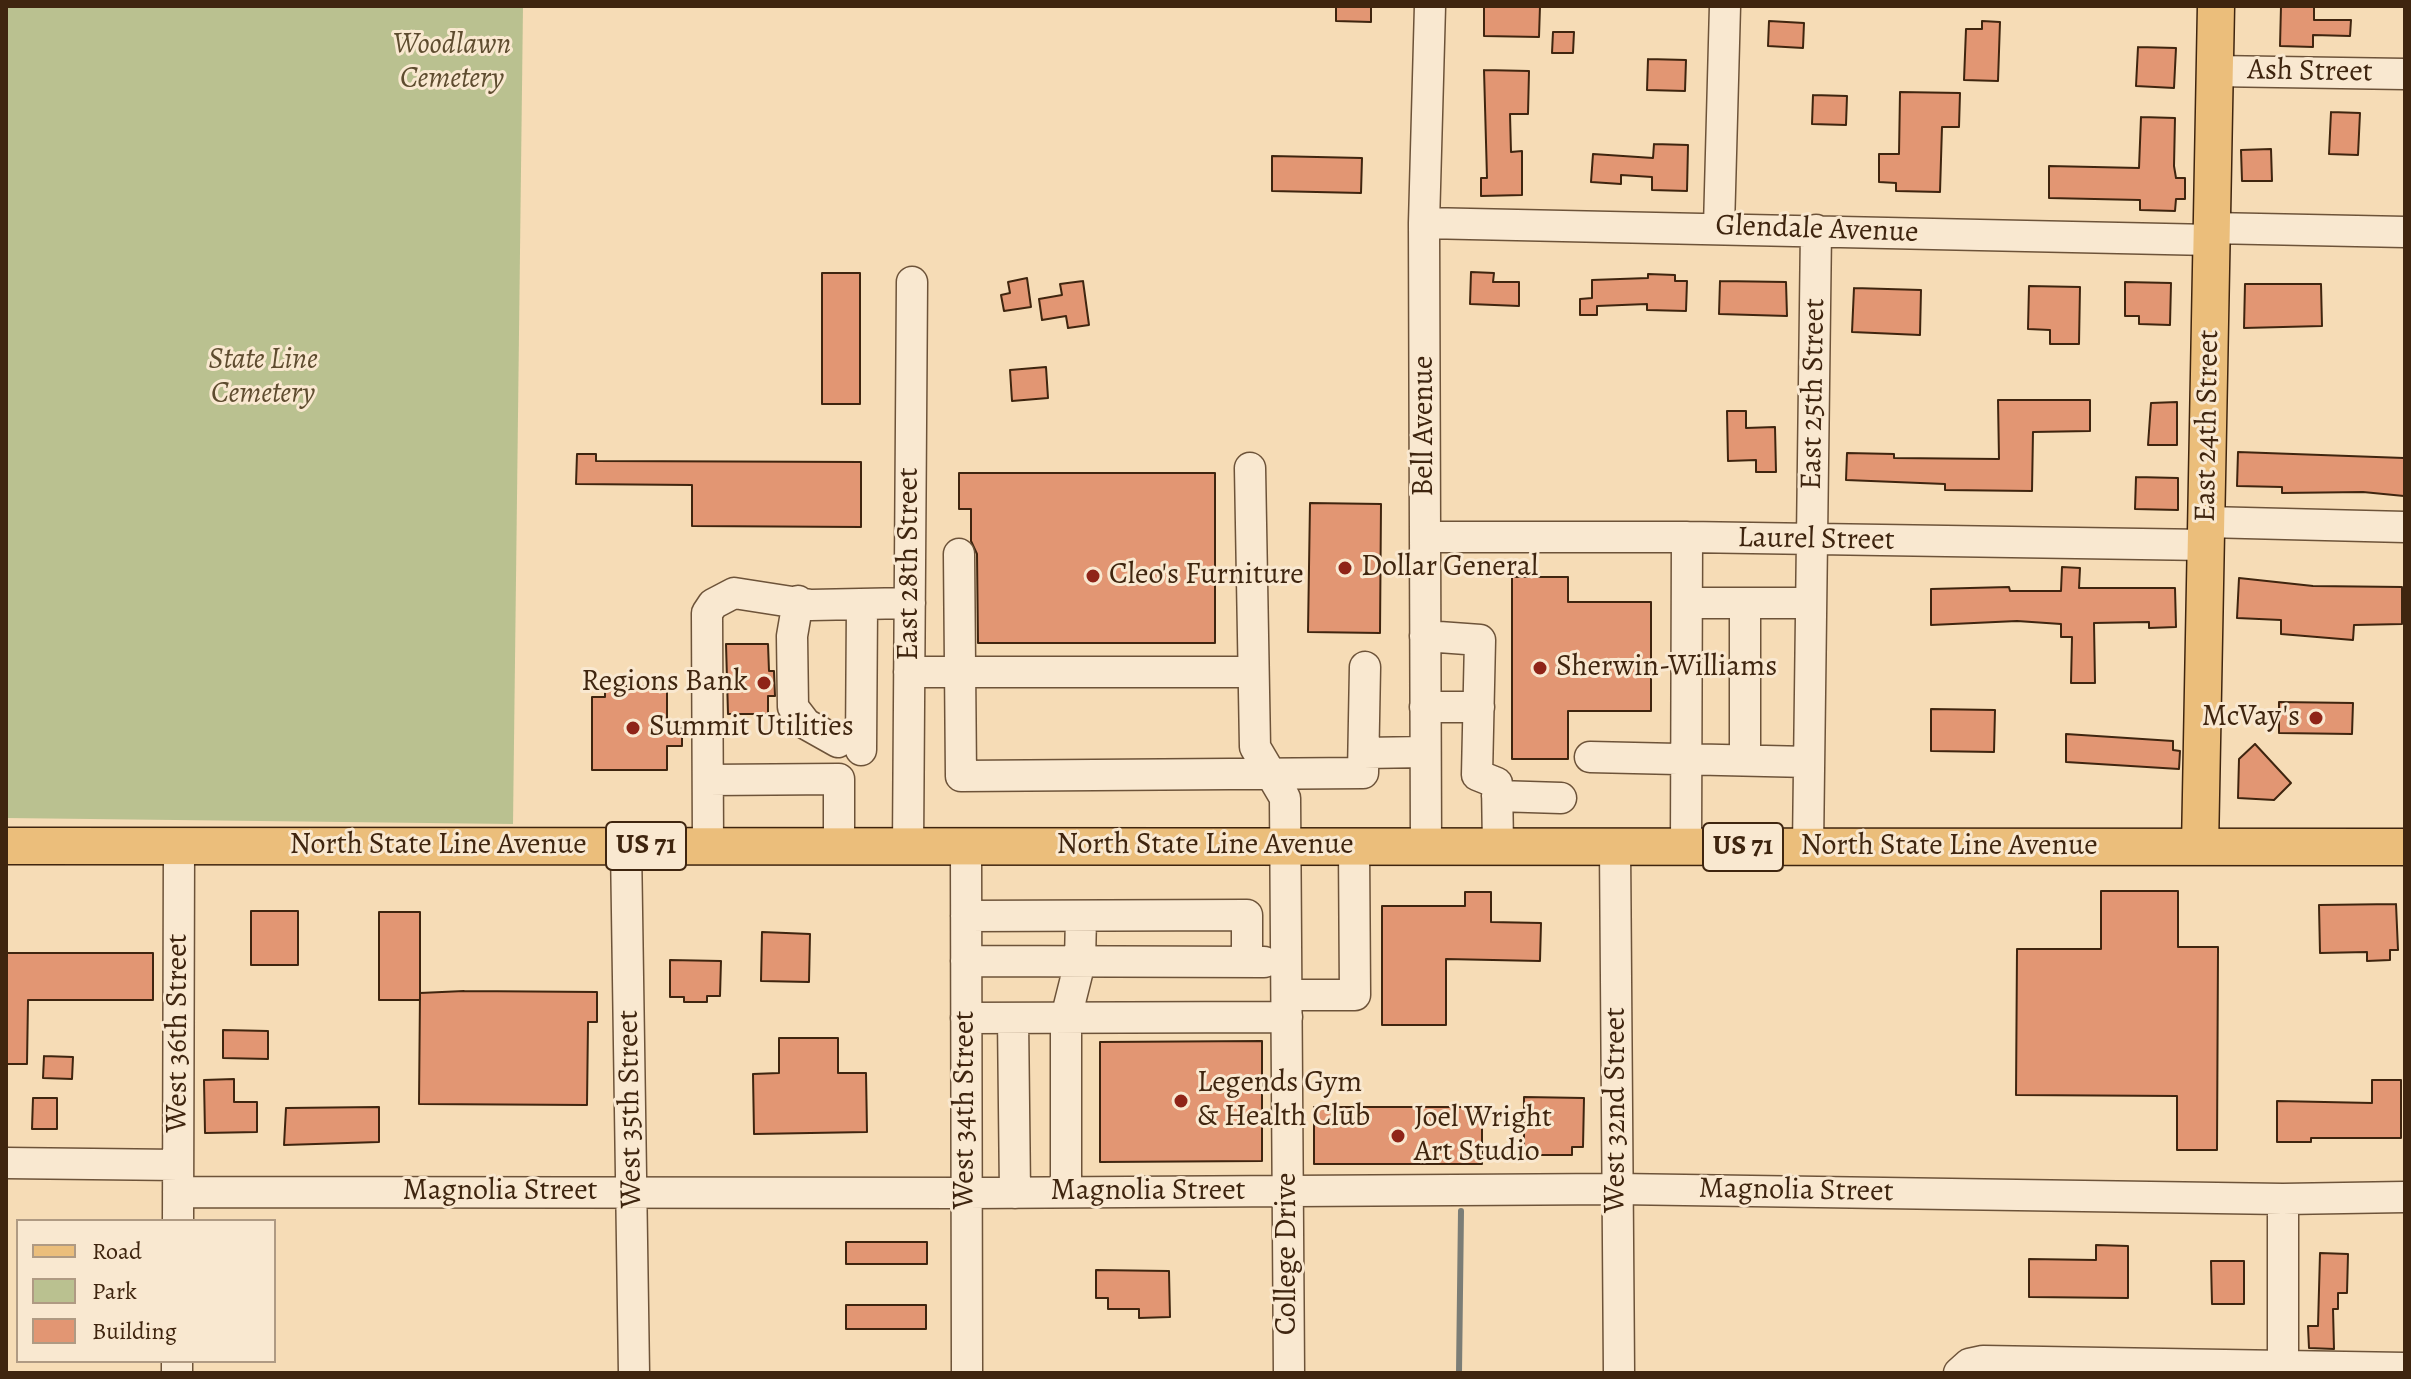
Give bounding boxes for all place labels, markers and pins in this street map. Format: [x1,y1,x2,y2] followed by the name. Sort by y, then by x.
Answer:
[1361,550,1538,586] place label: Dollar General
[1109,558,1304,594] place label: Cleo's Furniture
[1336,559,1354,577] marker: Dollar General
[1084,567,1102,585] marker: Cleo's Furniture
[1556,650,1777,686] place label: Sherwin-Williams
[1531,659,1549,677] marker: Sherwin-Williams
[581,665,748,701] place label: Regions Bank
[755,674,773,692] marker: Regions Bank
[2202,700,2300,736] place label: McVay's
[2307,709,2325,727] marker: McVay's
[649,710,854,746] place label: Summit Utilities
[624,719,642,737] marker: Summit Utilities
[1197,1066,1370,1136] place label: Legends Gym & Health Club
[1172,1092,1190,1110] marker: Legends Gym & Health Club
[1414,1101,1552,1172] place label: Joel Wright Art Studio
[1389,1127,1407,1145] marker: Joel Wright Art Studio

